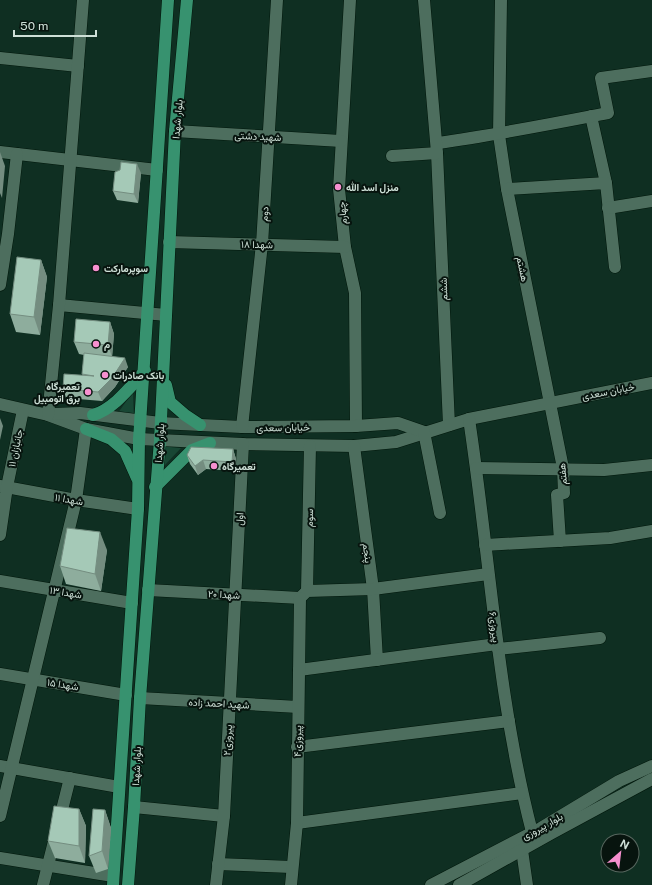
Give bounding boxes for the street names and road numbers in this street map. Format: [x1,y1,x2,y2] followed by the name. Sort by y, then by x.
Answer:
[169,99,186,139] street label: بلوار شهدا
[234,129,282,144] street label: شهید دشتی
[335,201,351,225] street label: چهارم
[258,206,271,222] street label: دوم
[241,238,273,251] street label: شهدا ۱۸
[514,255,532,283] street label: هشتم
[437,277,450,301] street label: ششم
[580,380,636,403] street label: خیابان سعدی
[256,421,310,434] street label: خیابان سعدی
[152,423,167,463] street label: بلوار شهدا
[5,428,26,468] street label: جانبازان ۱۱
[555,462,570,485] street label: هفتم
[54,491,84,508] street label: شهدا ۱۱
[303,509,316,527] street label: سوم
[233,512,246,526] street label: اول
[359,543,375,564] street label: پنجم
[49,584,83,601] street label: شهدا ۱۳
[207,587,241,602] street label: شهدا ۲۰
[485,611,503,643] street label: پیروزی۶
[46,676,80,693] street label: شهدا ۱۵
[188,695,250,712] street label: شهید احمد زاده
[220,724,236,756] street label: پیروزی۲
[291,725,305,757] street label: پیروزی۴
[129,746,144,786] street label: بلوار شهدا
[519,810,566,844] street label: بلوار پیروزی

